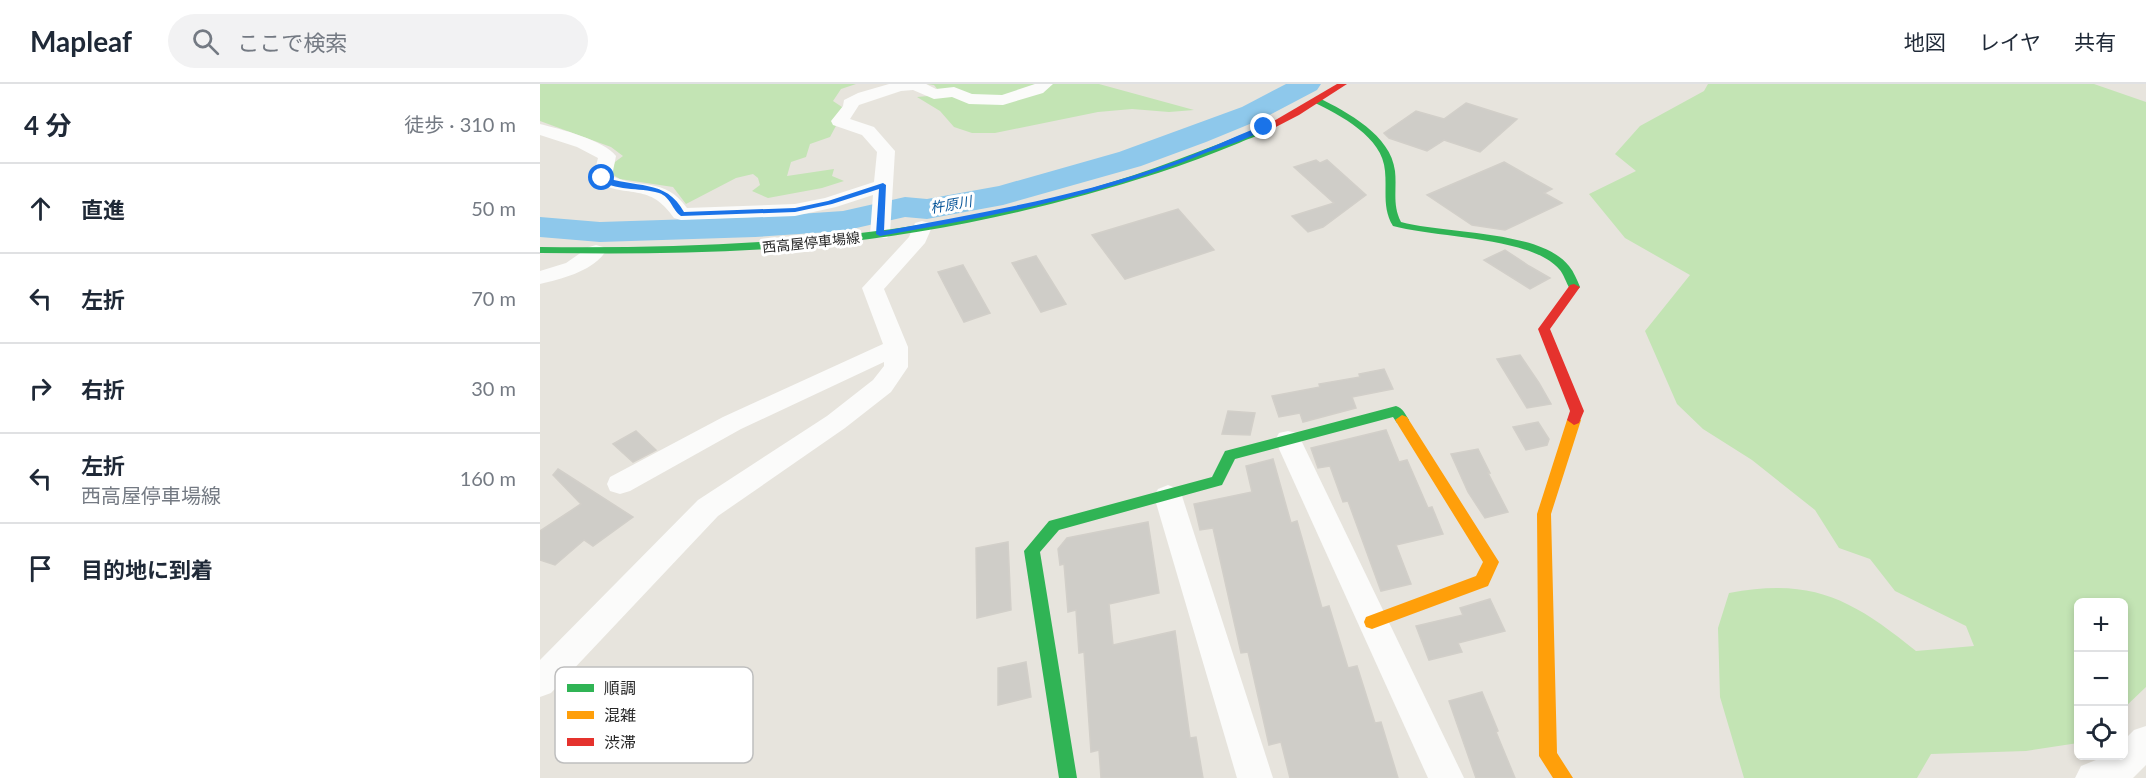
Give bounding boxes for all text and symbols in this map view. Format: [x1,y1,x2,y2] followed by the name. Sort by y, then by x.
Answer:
[168,14,588,68] search box
[30,24,132,58] text: Mapleaf
[189,25,222,58] icon: search
[237,29,347,56] text: ここで検索
[1904,29,1946,54] text: 地図
[1979,29,2041,54] text: レイヤ
[2074,29,2116,54] text: 共有
[24,109,71,141] text: 4 分
[404,112,516,136] text: 徒歩 · 310 m
[1250,113,1276,139] route end
[588,164,614,190] route start
[24,192,57,225] icon: ahead
[929,192,975,216] water label: 杵原川
[81,196,125,223] text: 直進
[471,196,516,220] text: 50 m
[761,228,861,256] street label: 西高屋停車場線
[24,282,57,315] icon: left
[81,286,125,313] text: 左折
[471,286,516,310] text: 70 m
[24,372,57,405] icon: right
[81,376,125,403] text: 右折
[471,376,516,400] text: 30 m
[81,452,125,479] text: 左折
[24,462,57,495] icon: left
[460,466,516,490] text: 160 m
[81,483,221,507] text: 西高屋停車場線
[24,552,57,585] icon: arrive
[81,556,213,583] text: 目的地に到着
[2074,598,2128,760] map controls
[2074,598,2128,652] button: +
[2074,652,2128,706] button: −
[555,667,753,763] legend
[604,678,636,697] text: 順調
[604,705,636,724] text: 混雑
[2074,706,2128,760] button: locate
[604,732,636,751] text: 渋滞

